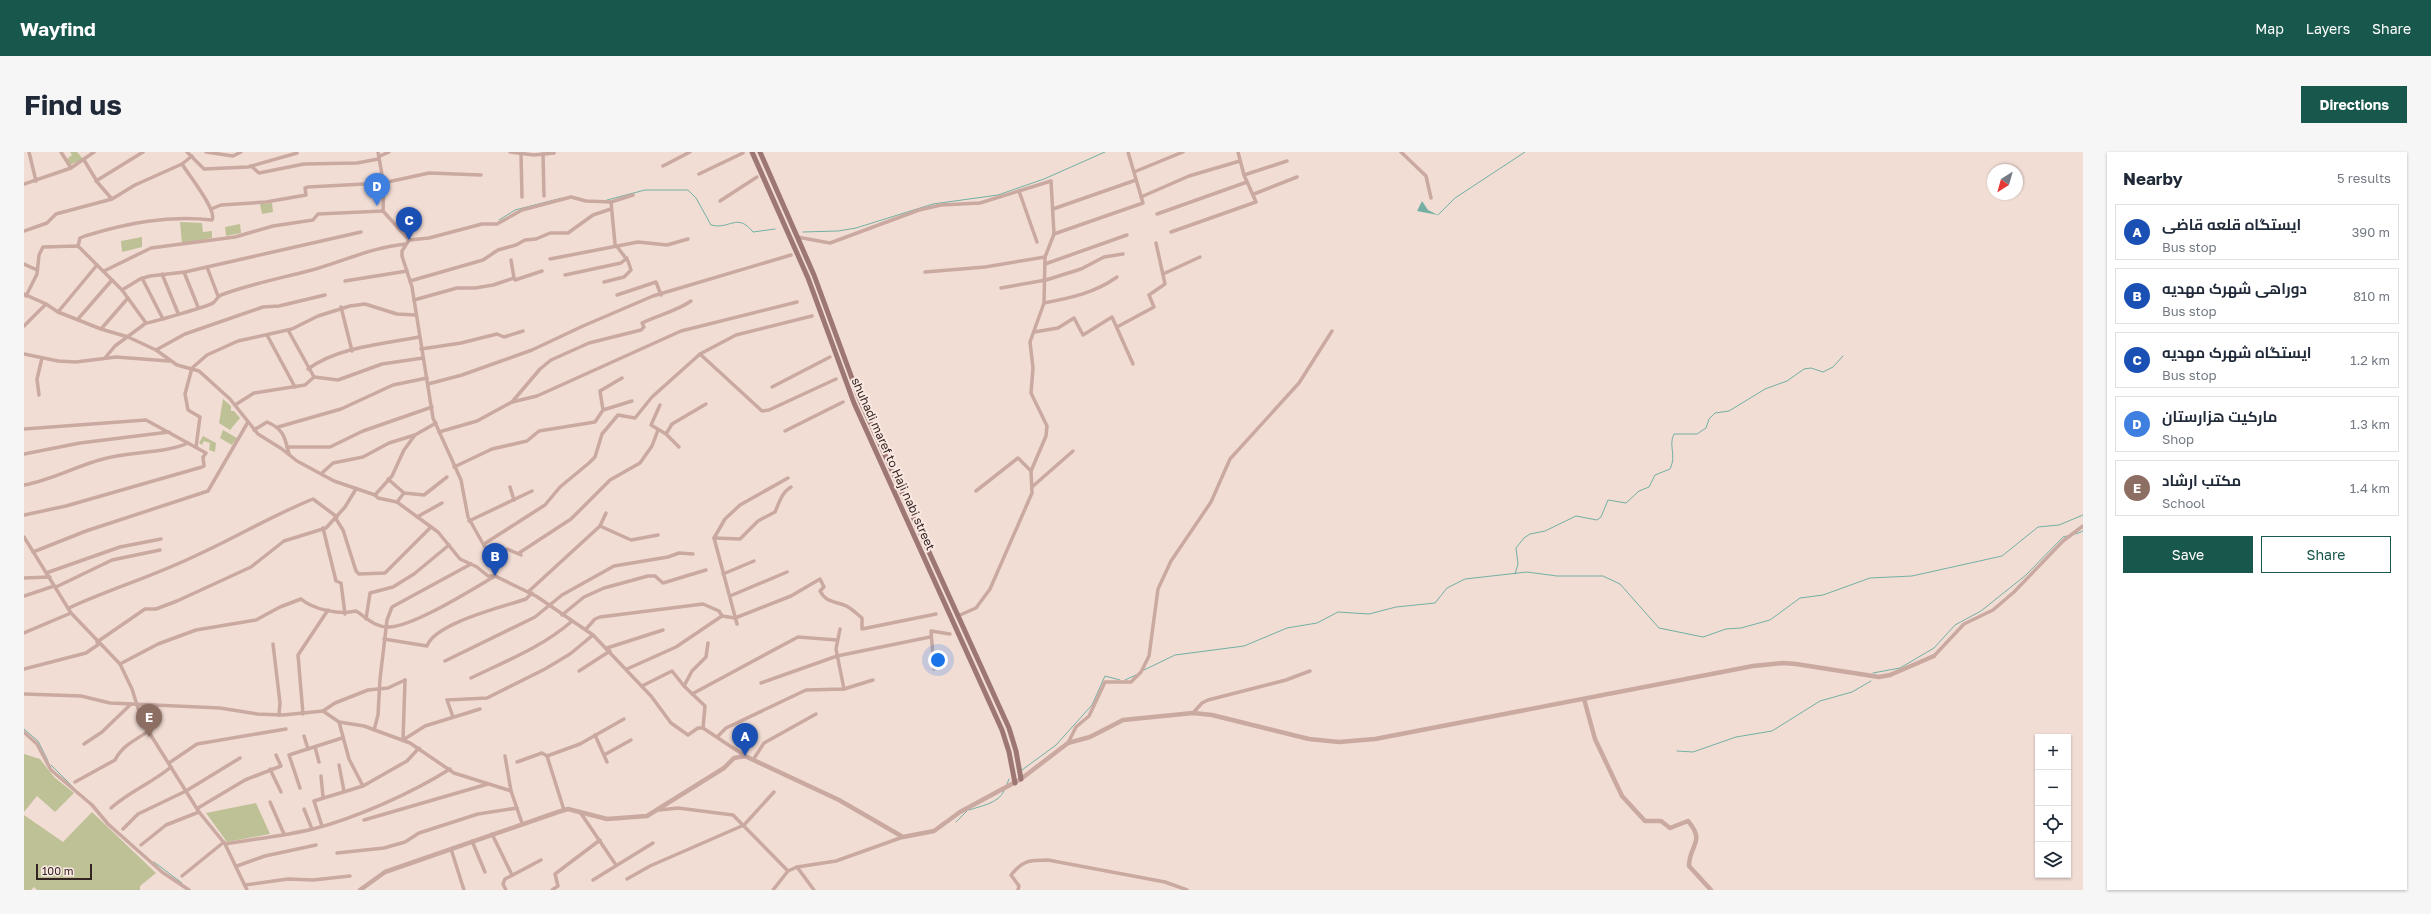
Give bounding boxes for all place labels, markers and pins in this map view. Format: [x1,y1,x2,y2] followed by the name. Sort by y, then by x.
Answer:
[364,173,390,206] pin: D
[396,207,422,240] pin: C
[482,543,508,576] pin: B
[136,704,162,737] pin: E
[732,723,758,756] pin: A

